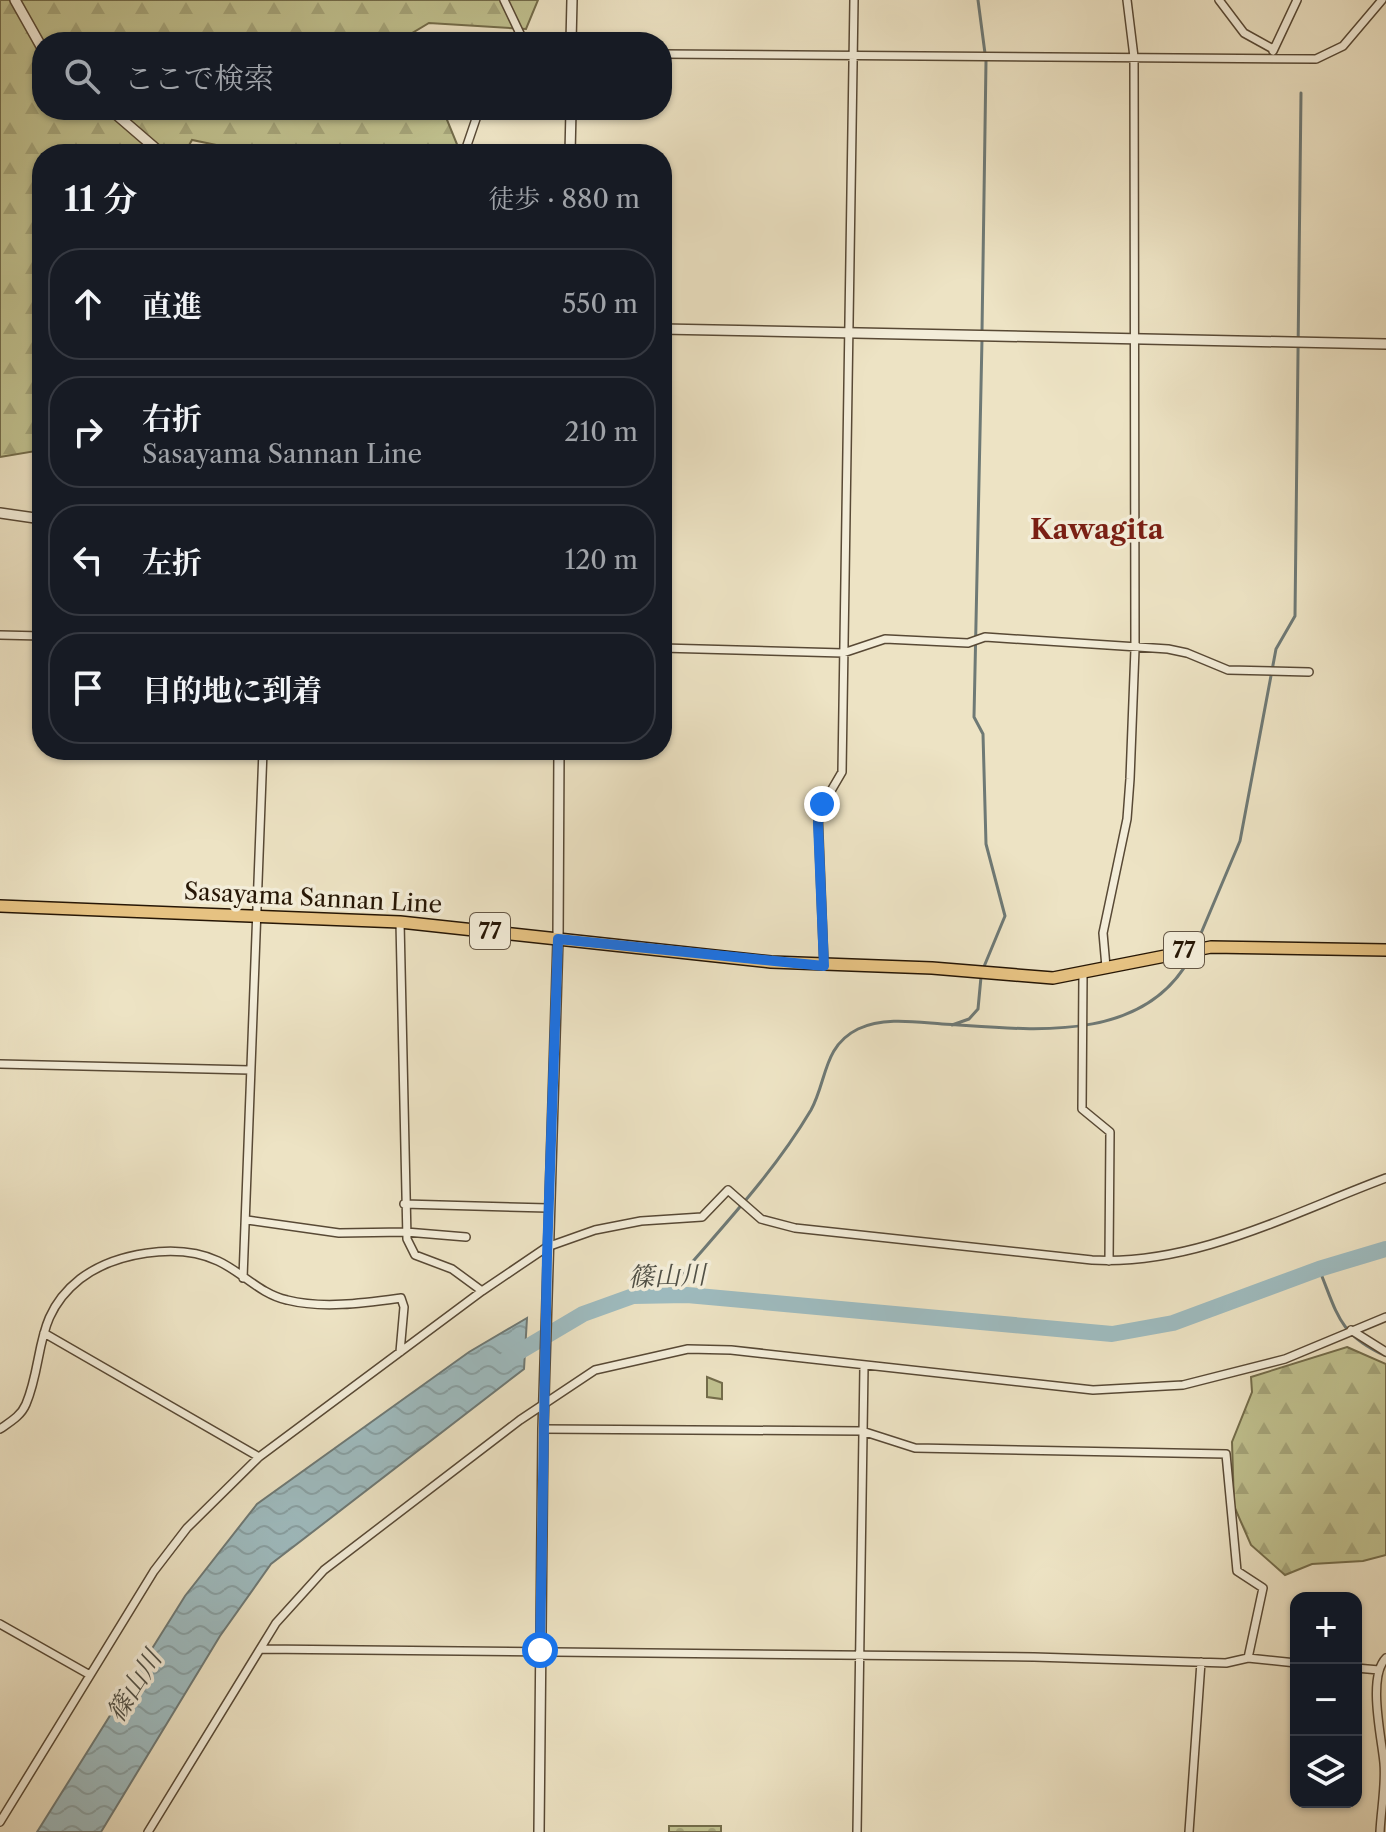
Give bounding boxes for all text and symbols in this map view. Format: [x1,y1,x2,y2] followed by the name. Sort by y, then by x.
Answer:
[32,32,672,120] search box
[60,54,104,98] icon: search
[124,60,274,97] text: ここで検索
[64,178,137,220] text: 11 分
[488,183,640,215] text: 徒歩 · 880 m
[66,282,110,326] icon: ahead
[142,288,202,325] text: 直進
[562,288,638,320] text: 550 m
[142,400,202,437] text: 右折
[66,410,110,454] icon: right
[565,416,638,448] text: 210 m
[142,438,422,470] text: Sasayama Sannan Line
[1030,512,1165,546] district label: Kawagita
[66,538,110,582] icon: left
[142,544,202,581] text: 左折
[564,544,638,576] text: 120 m
[66,666,110,710] icon: arrive
[142,672,322,709] text: 目的地に到着
[804,786,840,822] route end
[183,876,443,919] street label: Sasayama Sannan Line
[470,913,510,949] road number: 77
[1164,932,1204,968] road number: 77
[627,1259,710,1293] water label: 篠山川
[1290,1592,1362,1808] map controls
[1290,1592,1362,1664] button: +
[522,1632,558,1668] route start
[100,1642,170,1728] water label: 篠山川
[1290,1664,1362,1736] button: −
[1290,1736,1362,1808] button: layers

